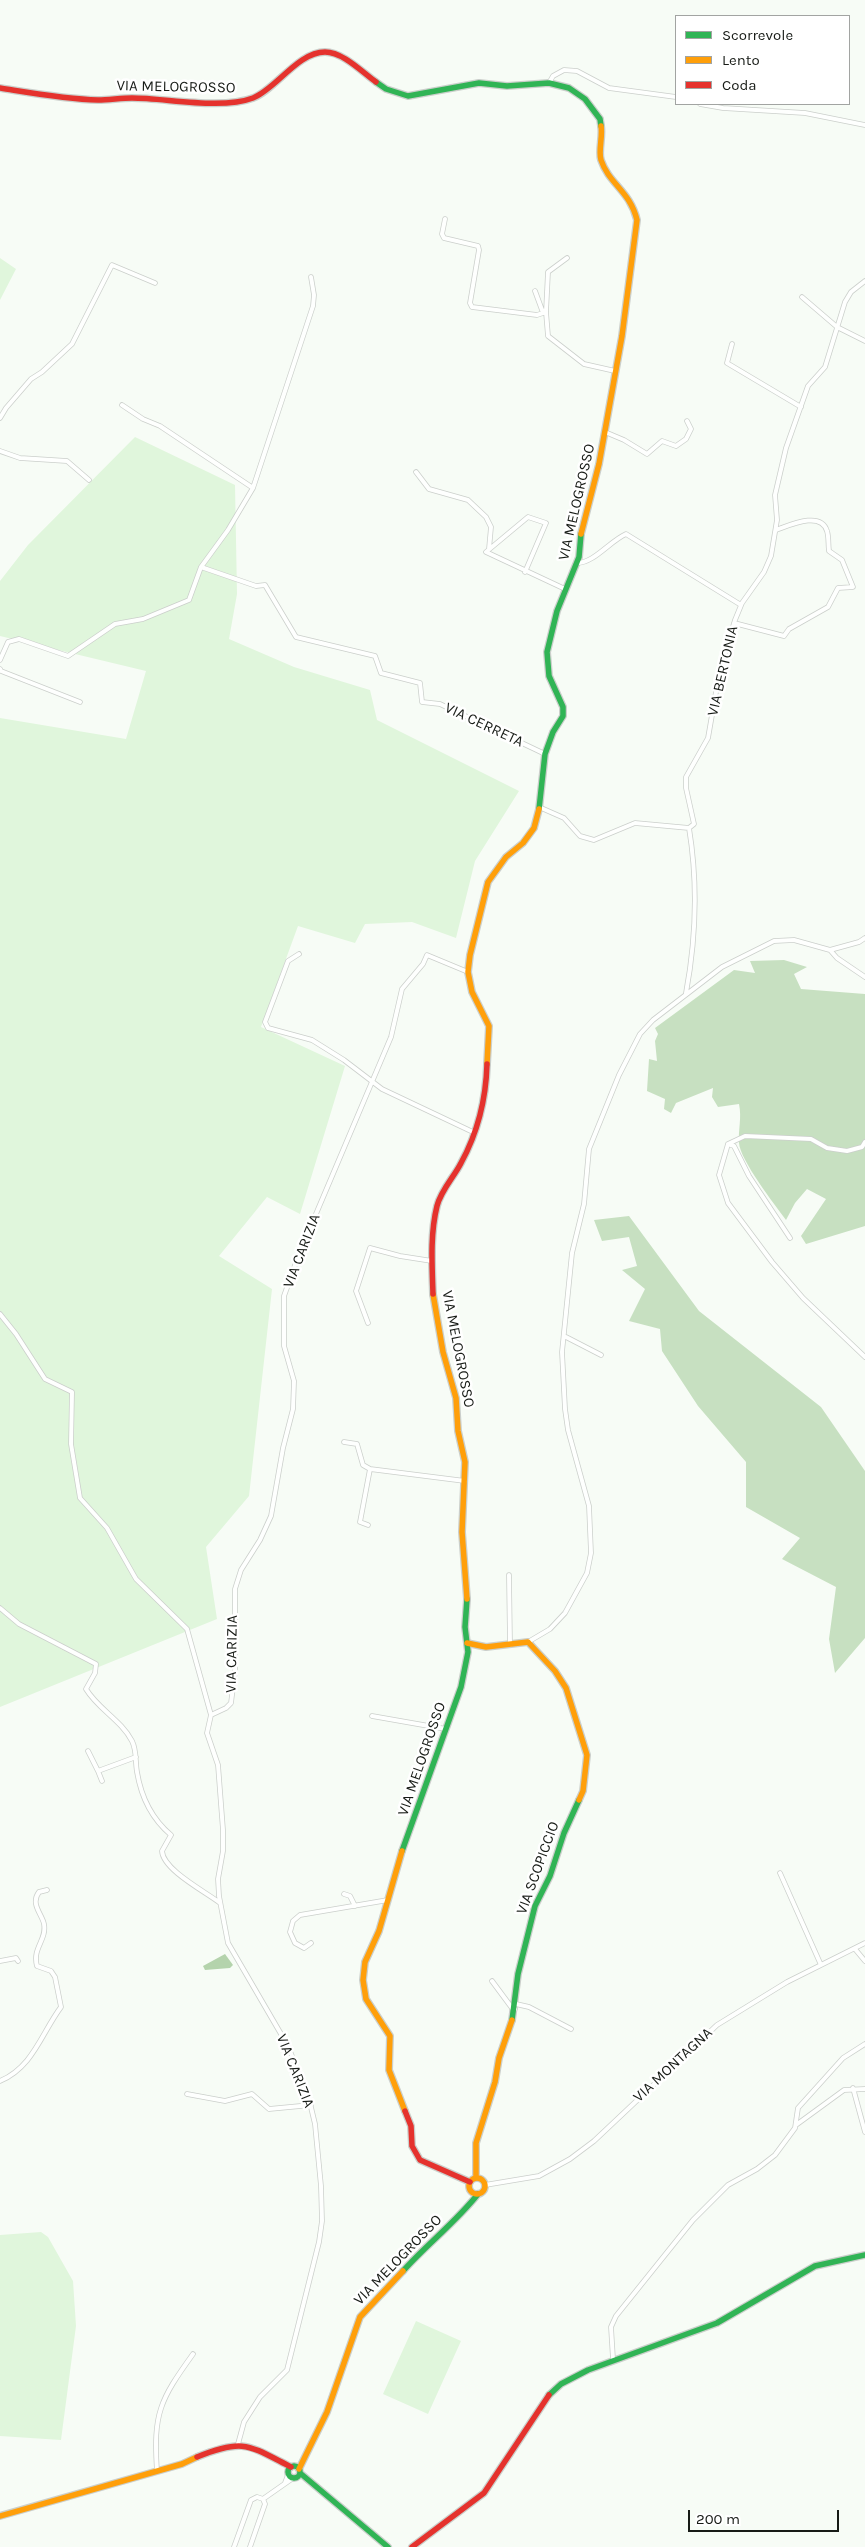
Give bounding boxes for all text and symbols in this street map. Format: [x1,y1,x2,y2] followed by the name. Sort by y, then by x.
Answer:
[675,15,850,105] legend
[722,26,793,44] text: Scorrevole
[722,51,760,69] text: Lento
[722,76,757,94] text: Coda
[116,77,236,97] street label: VIA MELOGROSSO
[555,442,599,562] street label: VIA MELOGROSSO
[704,624,742,718] street label: VIA BERTONIA
[442,699,526,751] street label: VIA CERRETA
[280,1212,324,1290] street label: VIA CARIZIA
[438,1289,478,1409] street label: VIA MELOGROSSO
[222,1615,242,1693] street label: VIA CARIZIA
[394,1700,450,1818] street label: VIA MELOGROSSO
[513,1819,563,1917] street label: VIA SCOPICCIO
[630,2024,716,2106] street label: VIA MONTAGNA
[272,2032,318,2110] street label: VIA CARIZIA
[350,2211,446,2309] street label: VIA MELOGROSSO
[690,2500,841,2532] scale bar
[696,2510,740,2528] text: 200 m

